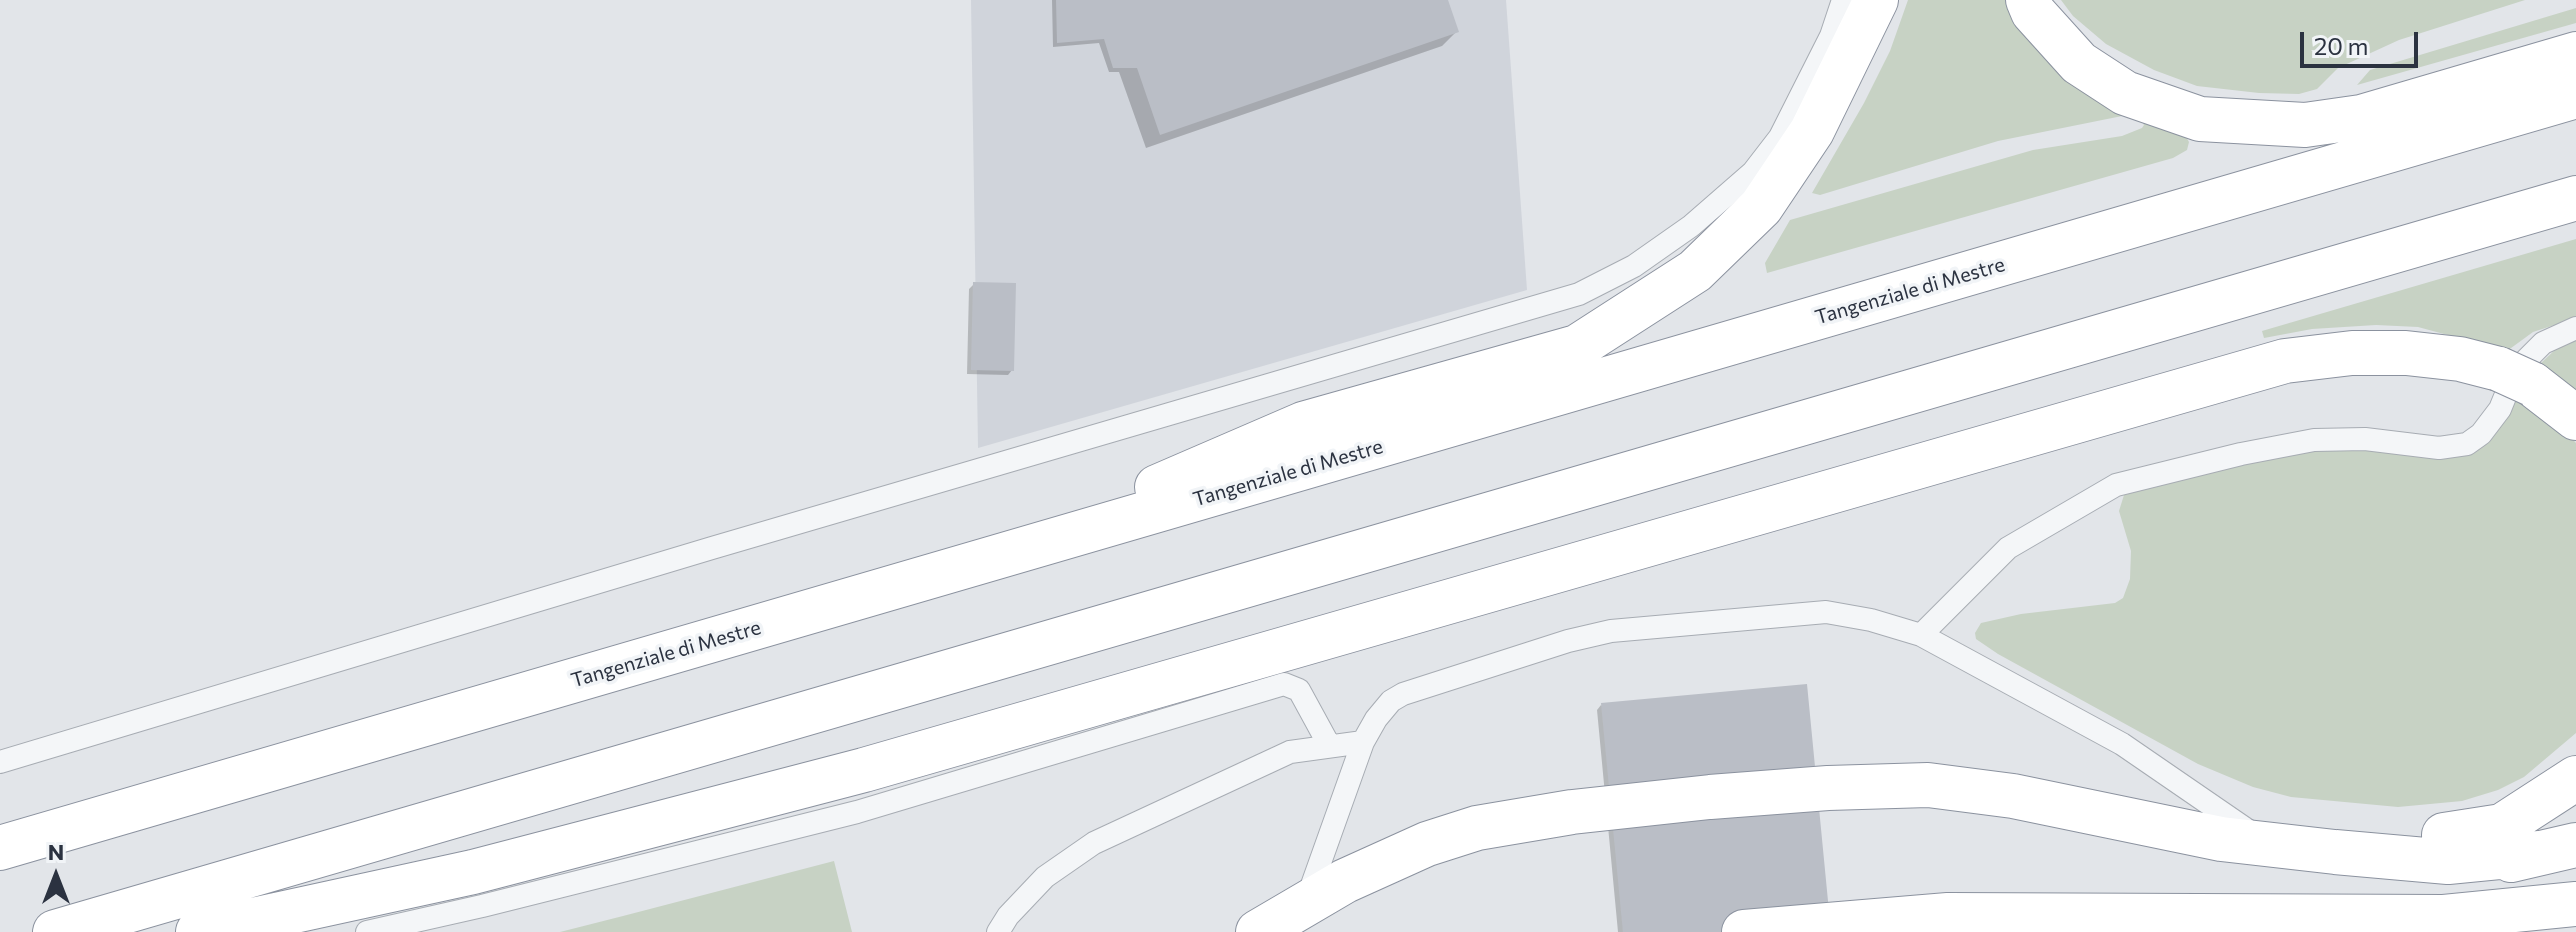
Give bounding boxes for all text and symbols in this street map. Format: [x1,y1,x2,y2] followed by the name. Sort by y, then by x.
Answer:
[2304,16,2422,66] scale bar
[2314,31,2368,60] text: 20 m
[1812,252,2008,330] street label: Tangenziale di Mestre
[1190,434,1386,512] street label: Tangenziale di Mestre
[568,615,764,693] street label: Tangenziale di Mestre
[16,836,96,916] north arrow
[48,838,64,865] text: N

